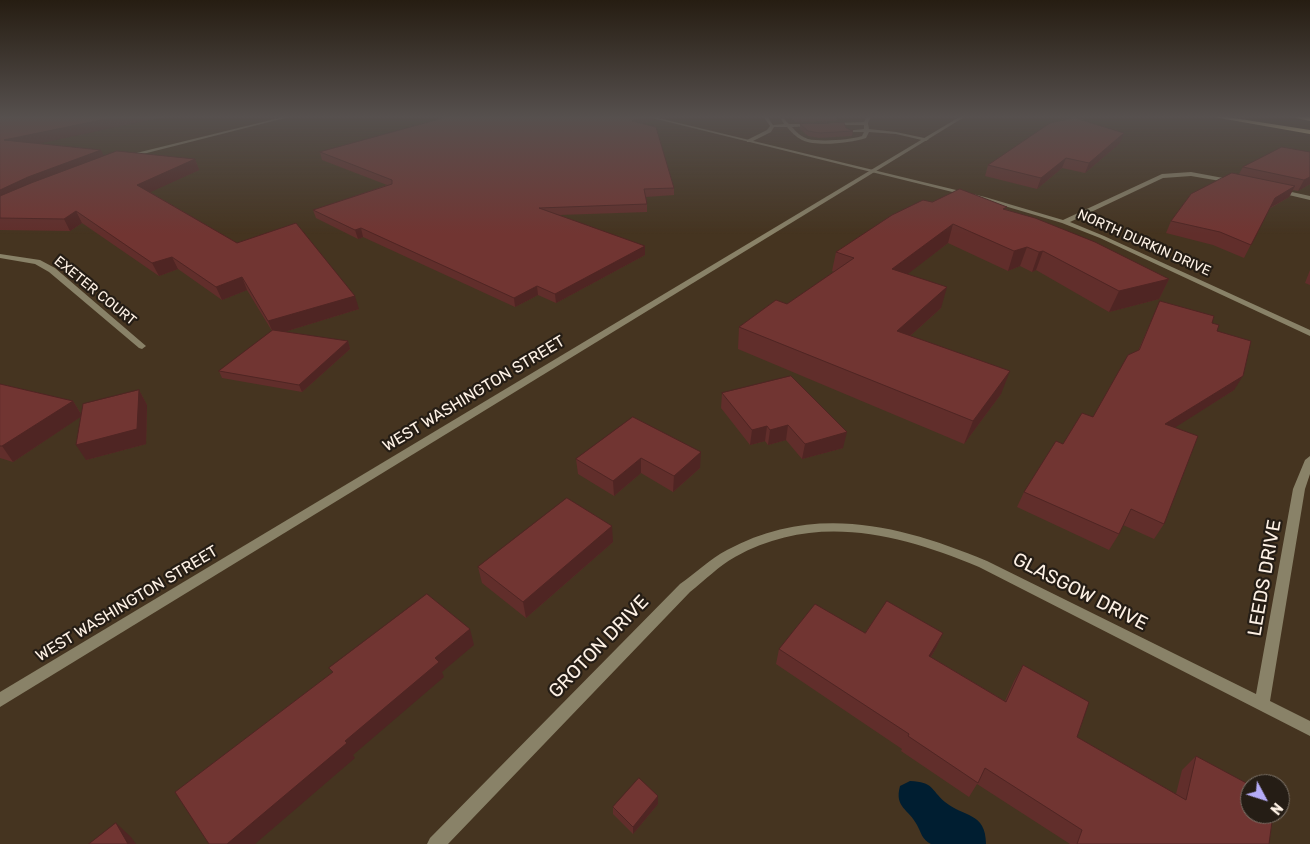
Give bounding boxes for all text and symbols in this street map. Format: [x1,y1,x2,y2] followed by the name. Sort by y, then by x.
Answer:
[1075,206,1213,280] street label: NORTH DURKIN DRIVE
[51,253,139,329] street label: EXETER COURT
[379,332,569,456] street label: WEST WASHINGTON STREET
[1244,518,1286,638] street label: LEEDS DRIVE
[32,542,222,666] street label: WEST WASHINGTON STREET
[1009,548,1151,636] street label: GLASGOW DRIVE
[544,591,654,703] street label: GROTON DRIVE
[1240,774,1290,824] north arrow
[1266,799,1286,818] text: N

